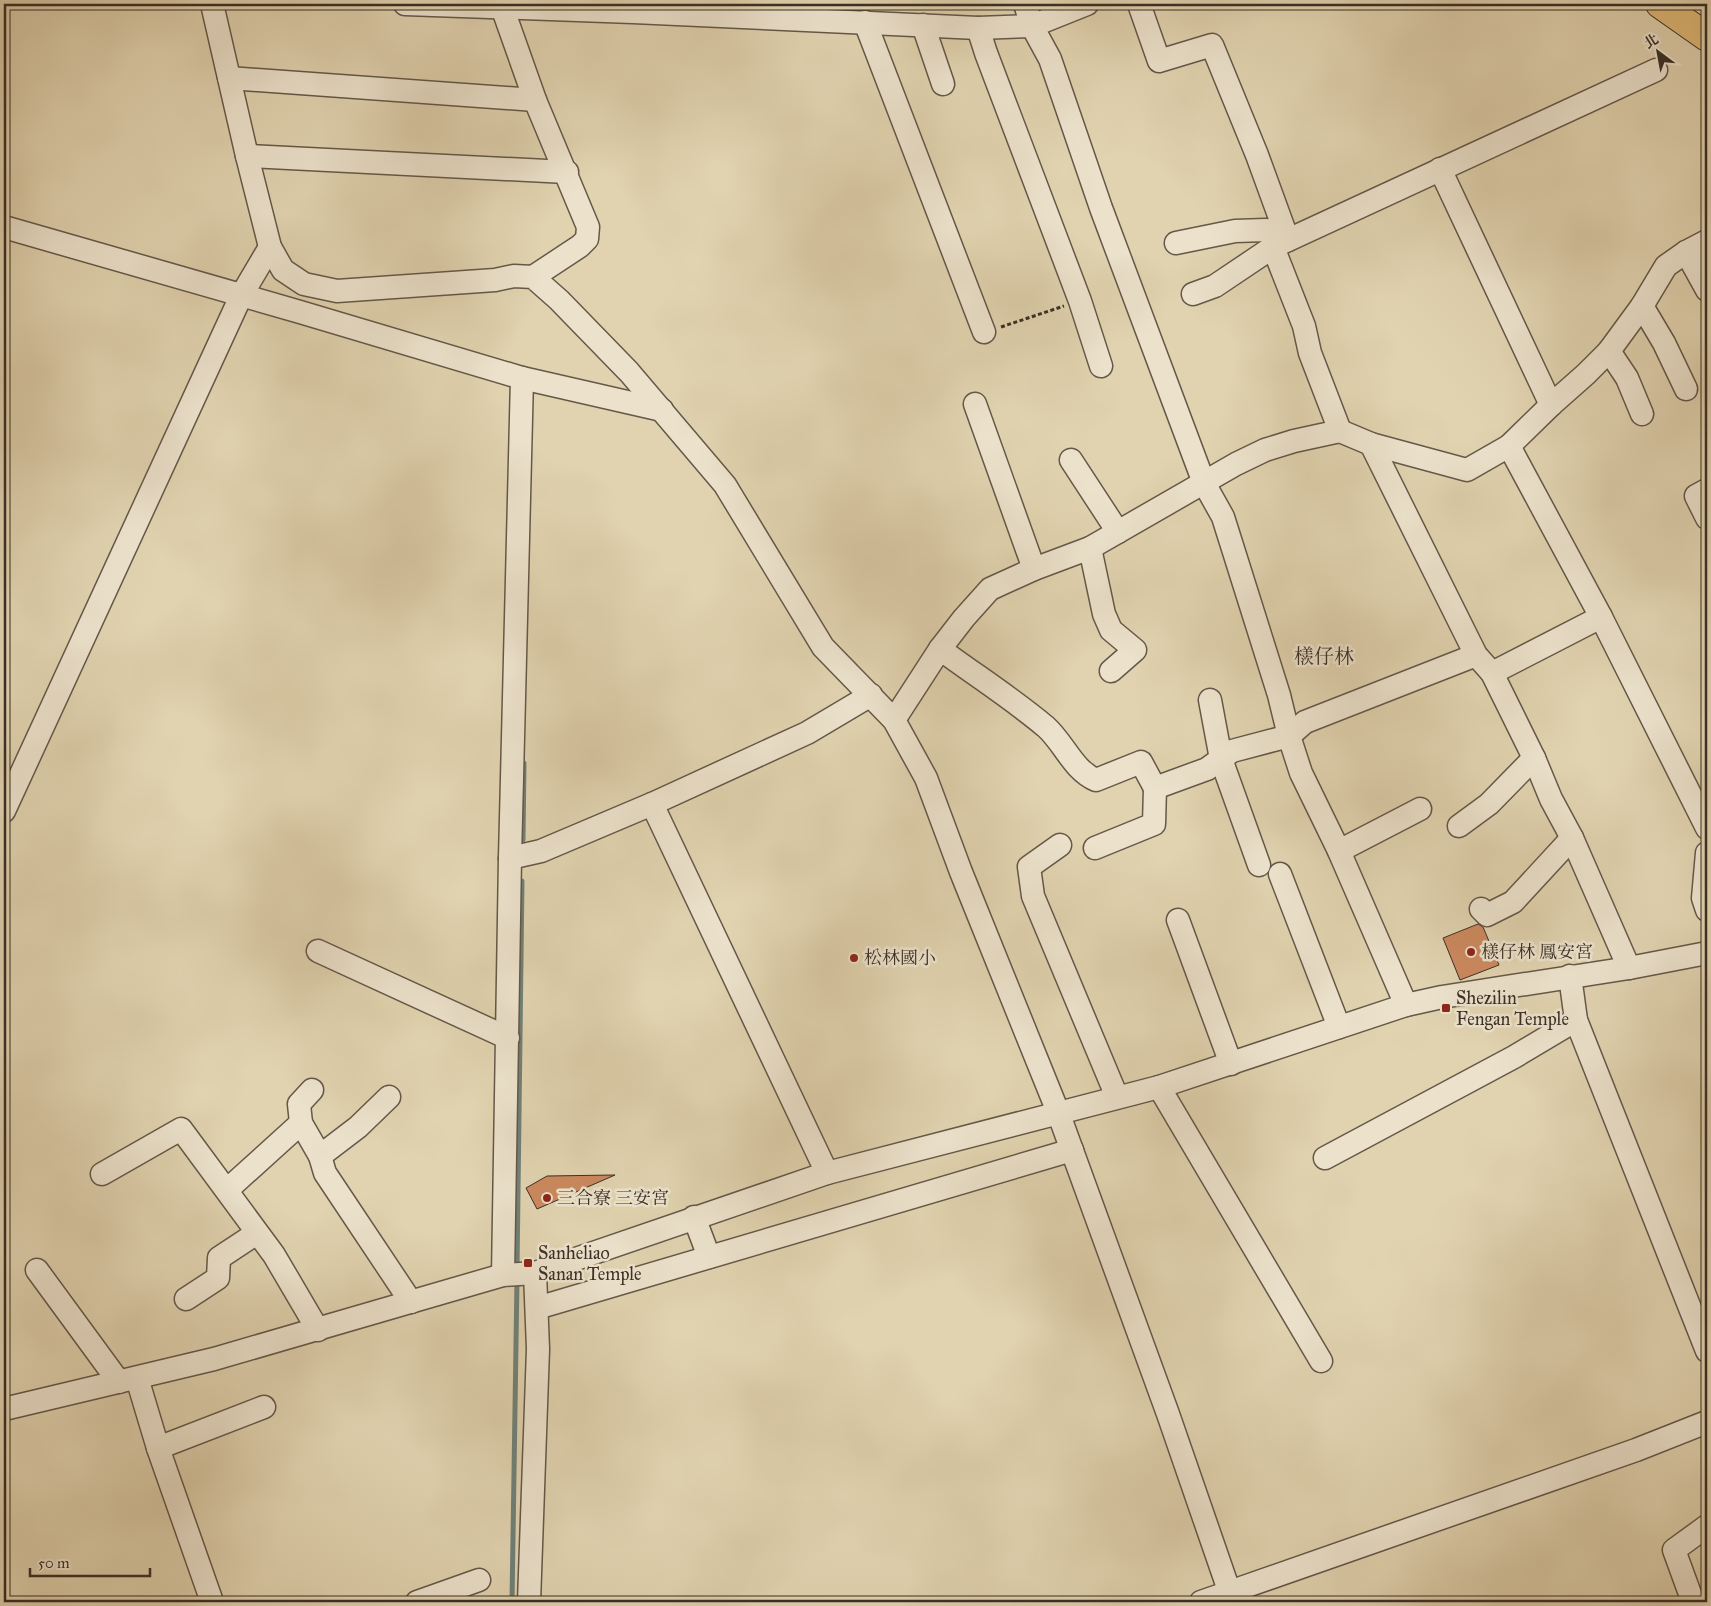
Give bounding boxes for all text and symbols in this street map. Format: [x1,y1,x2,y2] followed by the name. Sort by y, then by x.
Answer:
[1634,28,1684,78] north arrow
[1641,30,1662,52] text: 北
[1294,644,1354,668] district label: 檨仔林
[1481,941,1593,963] place label: 檨仔林 鳳安宮
[1465,946,1477,958] marker: 檨仔林 鳳安宮
[864,947,936,969] place label: 松林國小
[848,952,860,964] marker: 松林國小
[1456,987,1569,1031] place label: Shezilin Fengan Temple
[1440,1002,1452,1014] marker: Shezilin Fengan Temple
[557,1187,669,1209] place label: 三合寮 三安宮
[541,1192,553,1204] marker: 三合寮 三安宮
[538,1242,642,1285] place label: Sanheliao Sanan Temple
[522,1257,534,1269] marker: Sanheliao Sanan Temple
[30,1546,150,1578] scale bar
[38,1554,70,1572] text: 50 m

